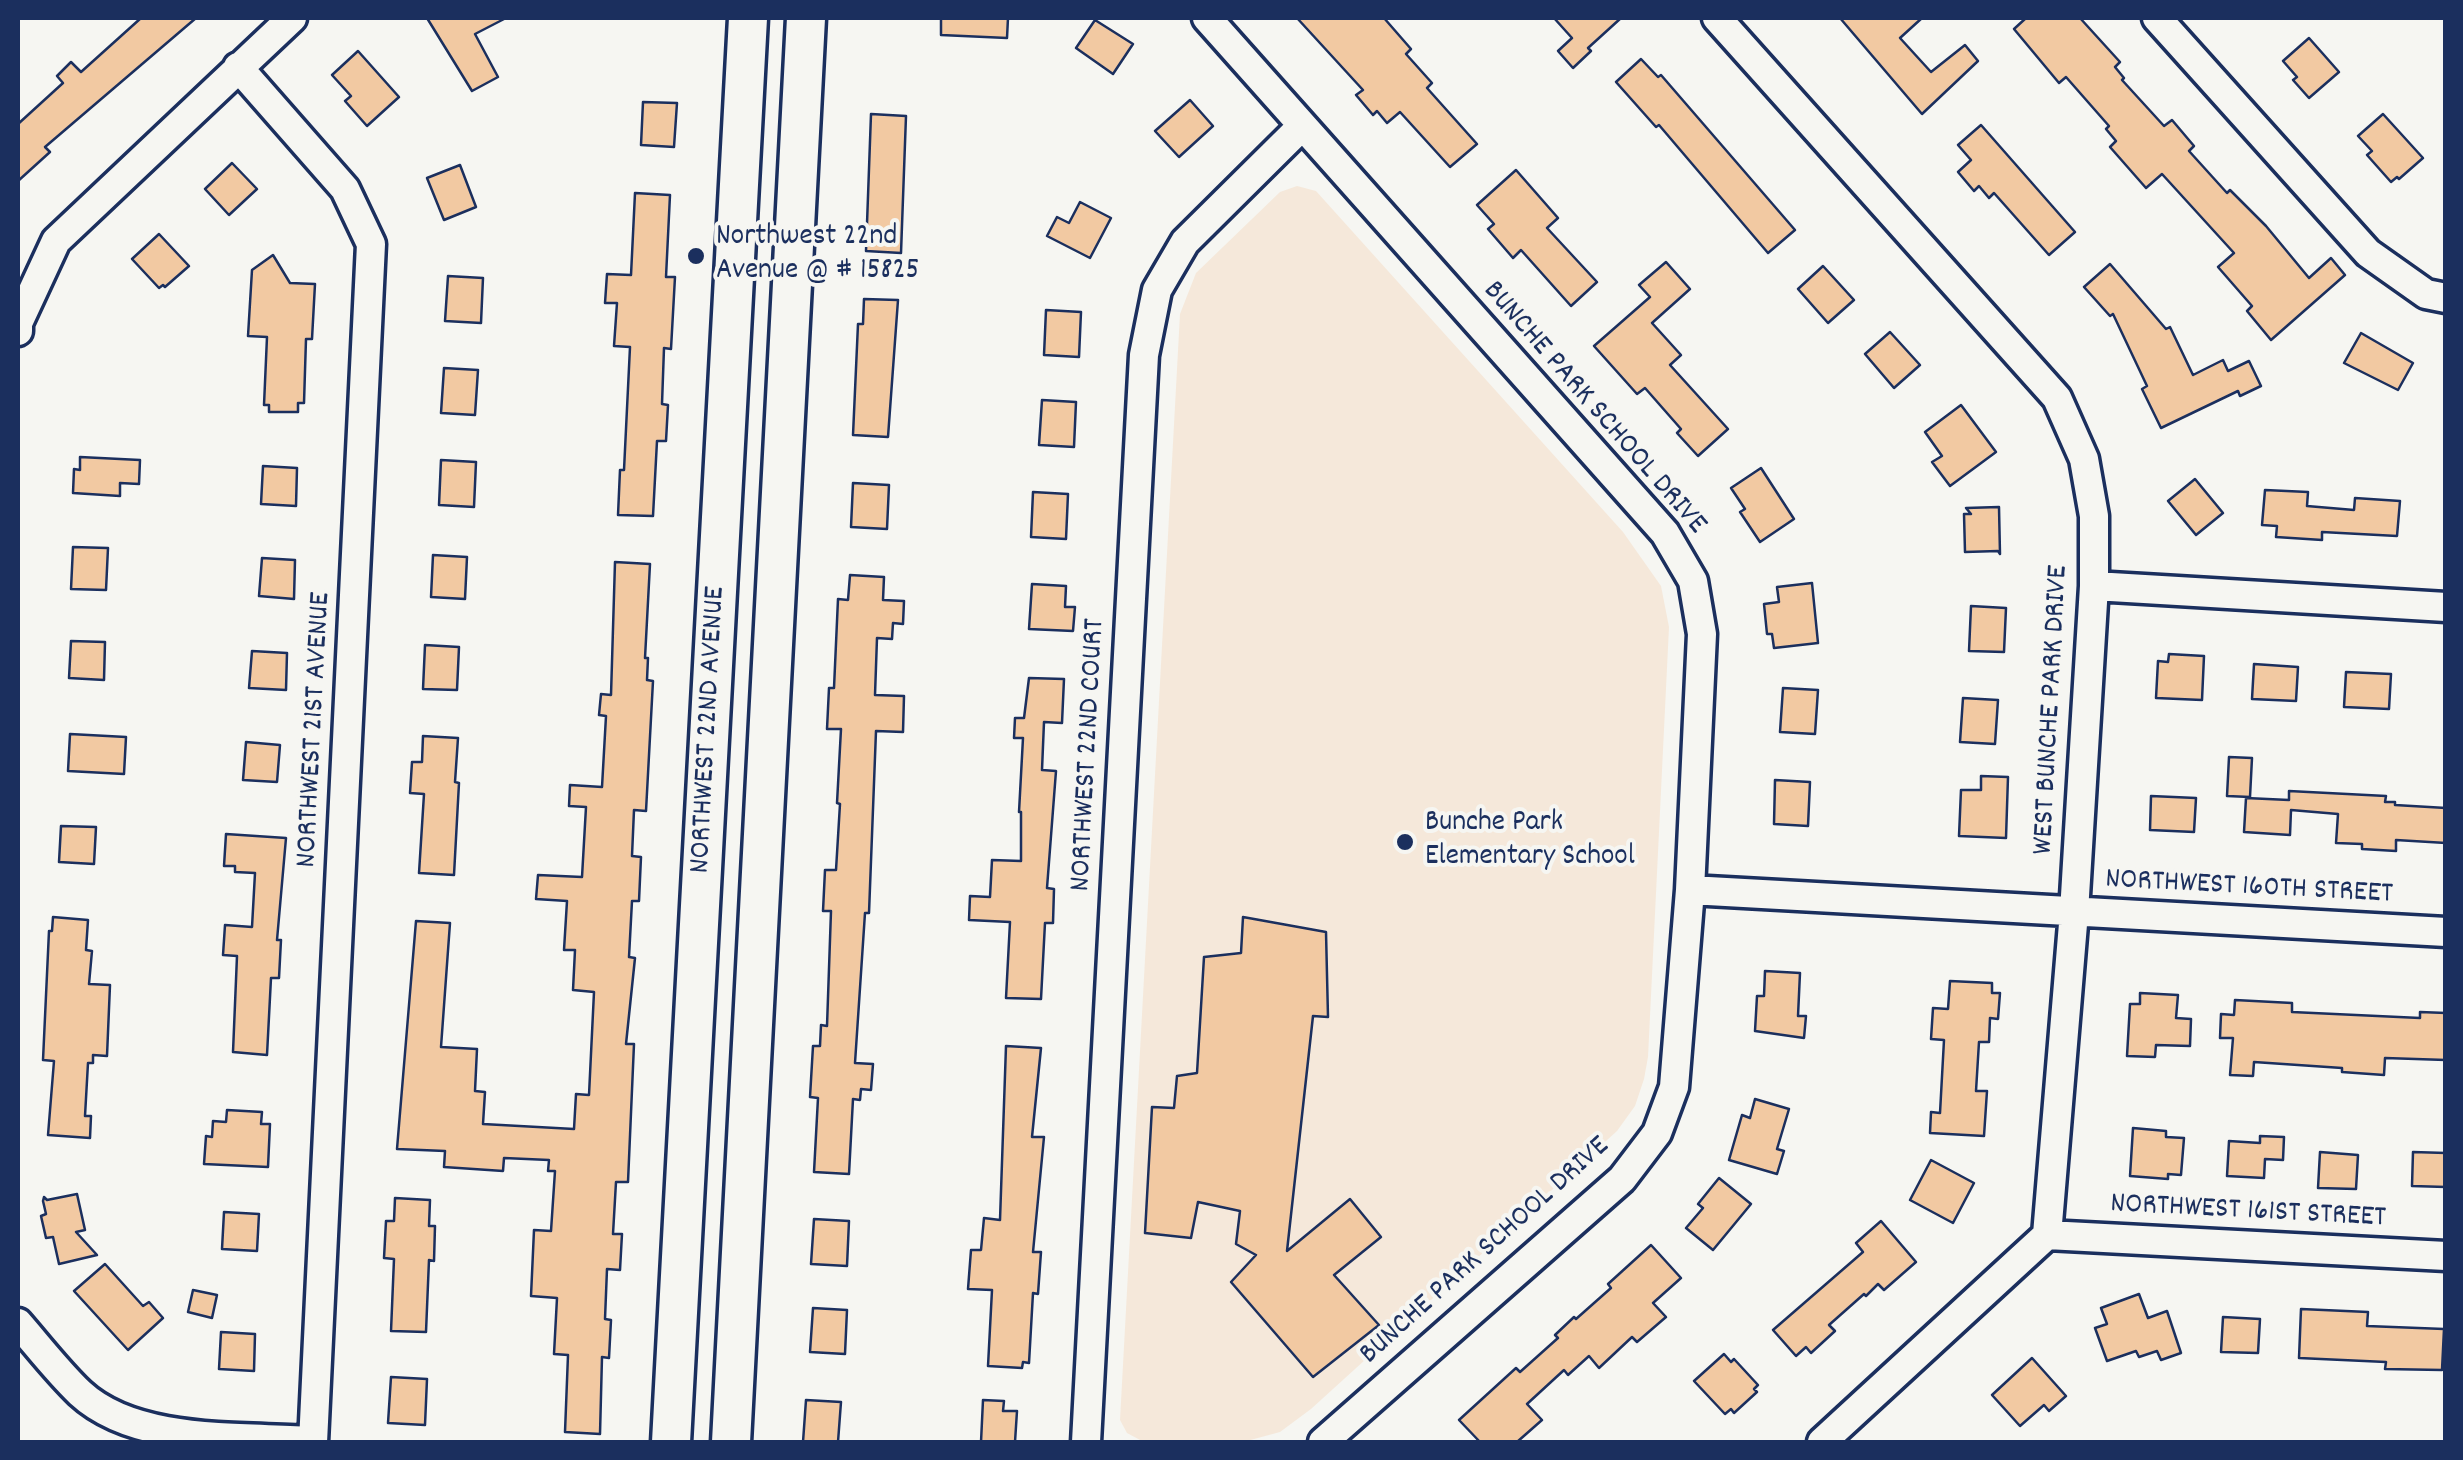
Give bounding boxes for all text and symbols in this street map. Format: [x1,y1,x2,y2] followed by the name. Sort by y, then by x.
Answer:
[716,221,919,292] place label: Northwest 22nd Avenue @ # 15825
[685,245,707,267] marker: Northwest 22nd Avenue @ # 15825
[1473,275,1713,543] street label: BUNCHE PARK SCHOOL DRIVE
[2027,564,2079,856] street label: WEST BUNCHE PARK DRIVE
[684,585,736,875] street label: NORTHWEST 22ND AVENUE
[291,591,341,869] street label: NORTHWEST 21ST AVENUE
[1065,618,1115,892] street label: NORTHWEST 22ND COURT
[1425,807,1635,878] place label: Bunche Park Elementary School
[1394,831,1416,853] marker: Bunche Park Elementary School
[2104,863,2394,915] street label: NORTHWEST 160TH STREET
[1354,1130,1618,1374] street label: BUNCHE PARK SCHOOL DRIVE
[2109,1188,2387,1238] street label: NORTHWEST 161ST STREET

